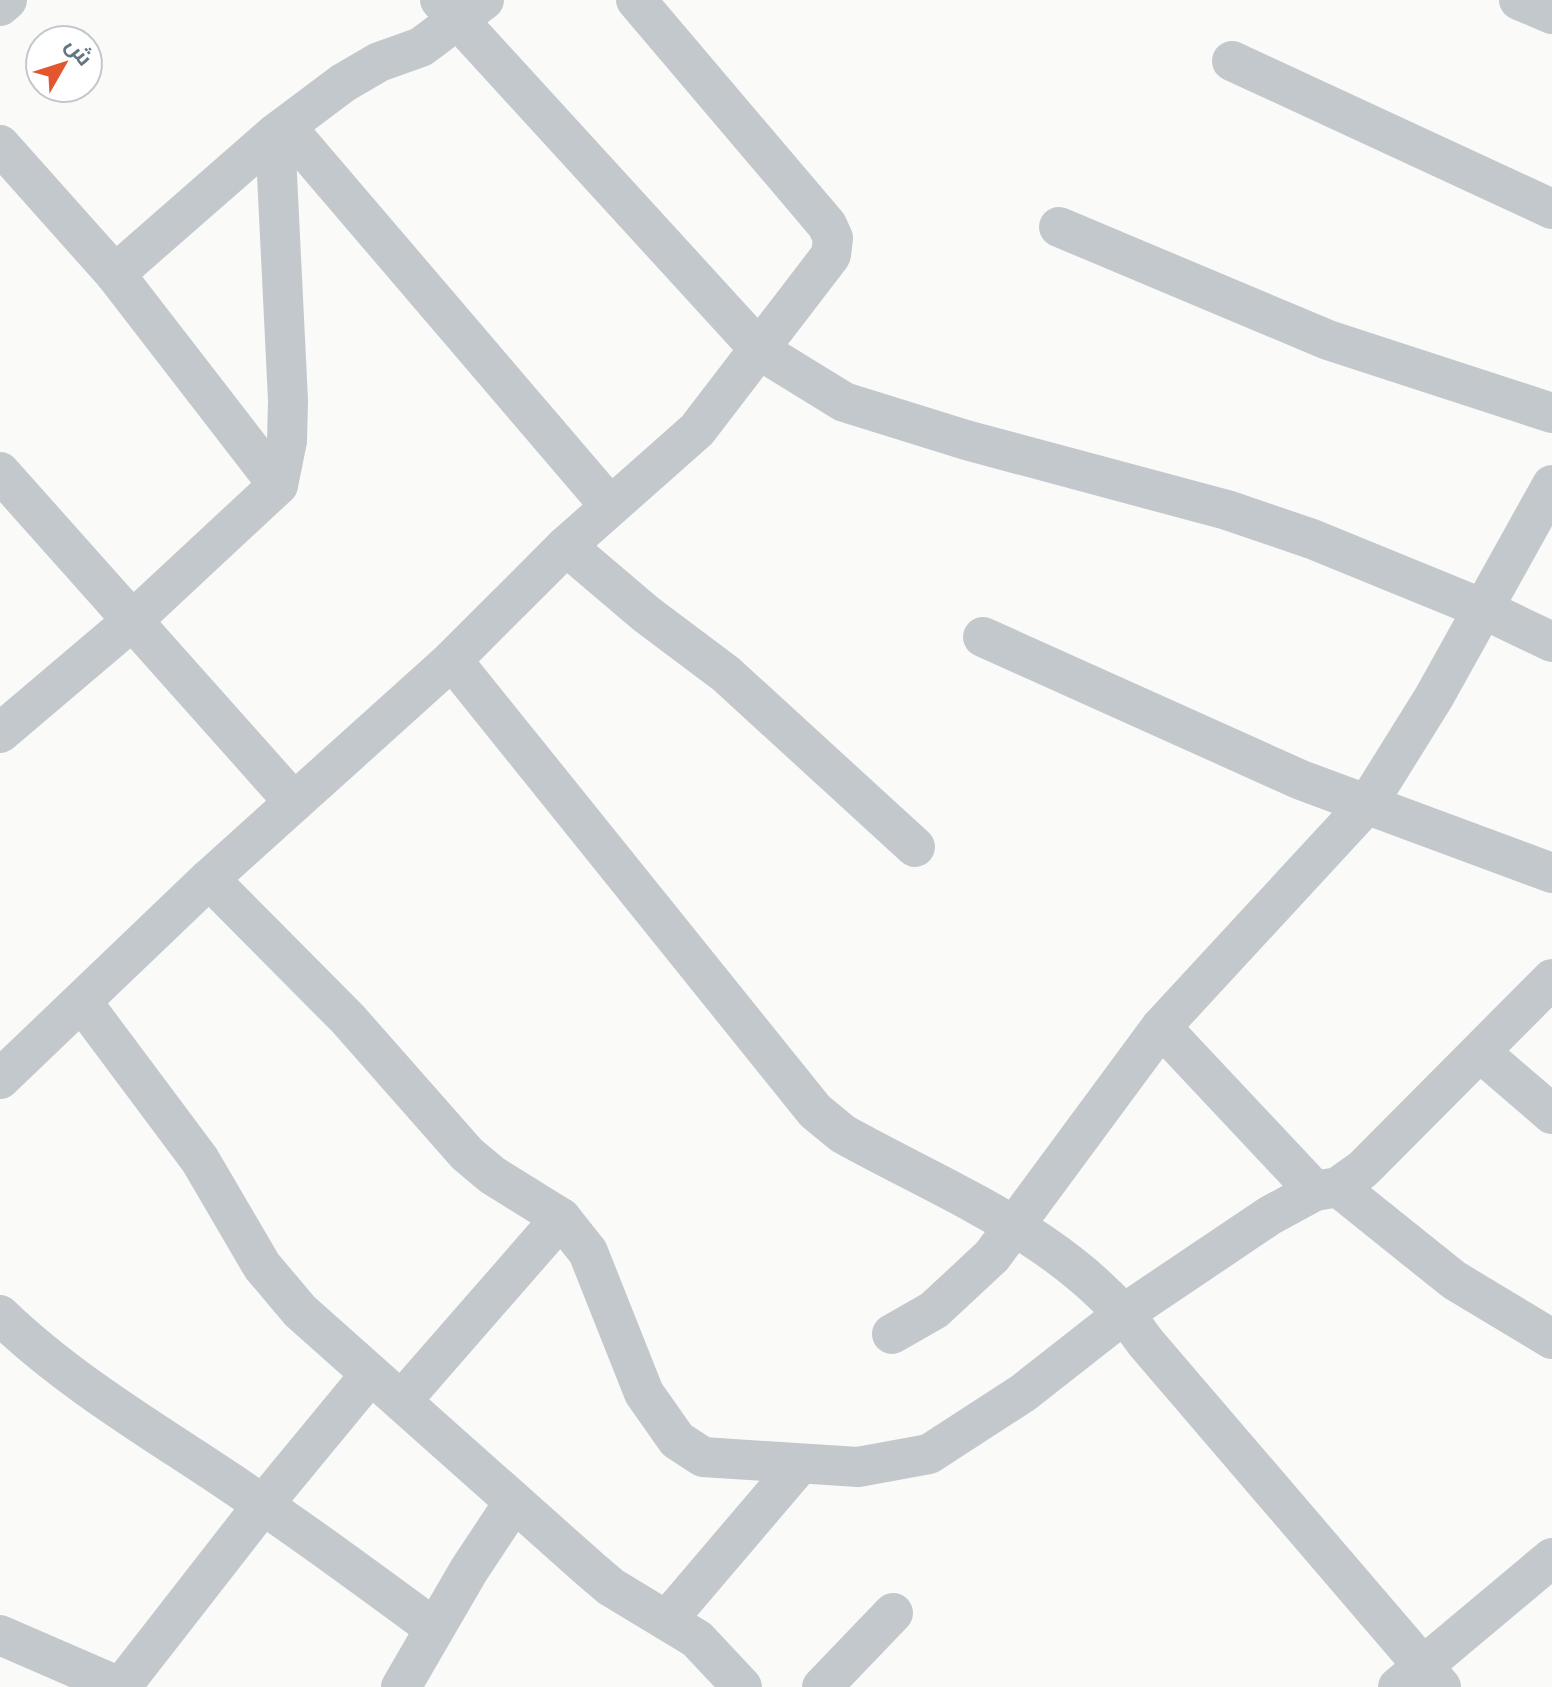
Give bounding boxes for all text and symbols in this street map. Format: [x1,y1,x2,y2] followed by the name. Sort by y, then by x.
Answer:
[24,24,104,104] north arrow
[60,32,99,71] text: ش

